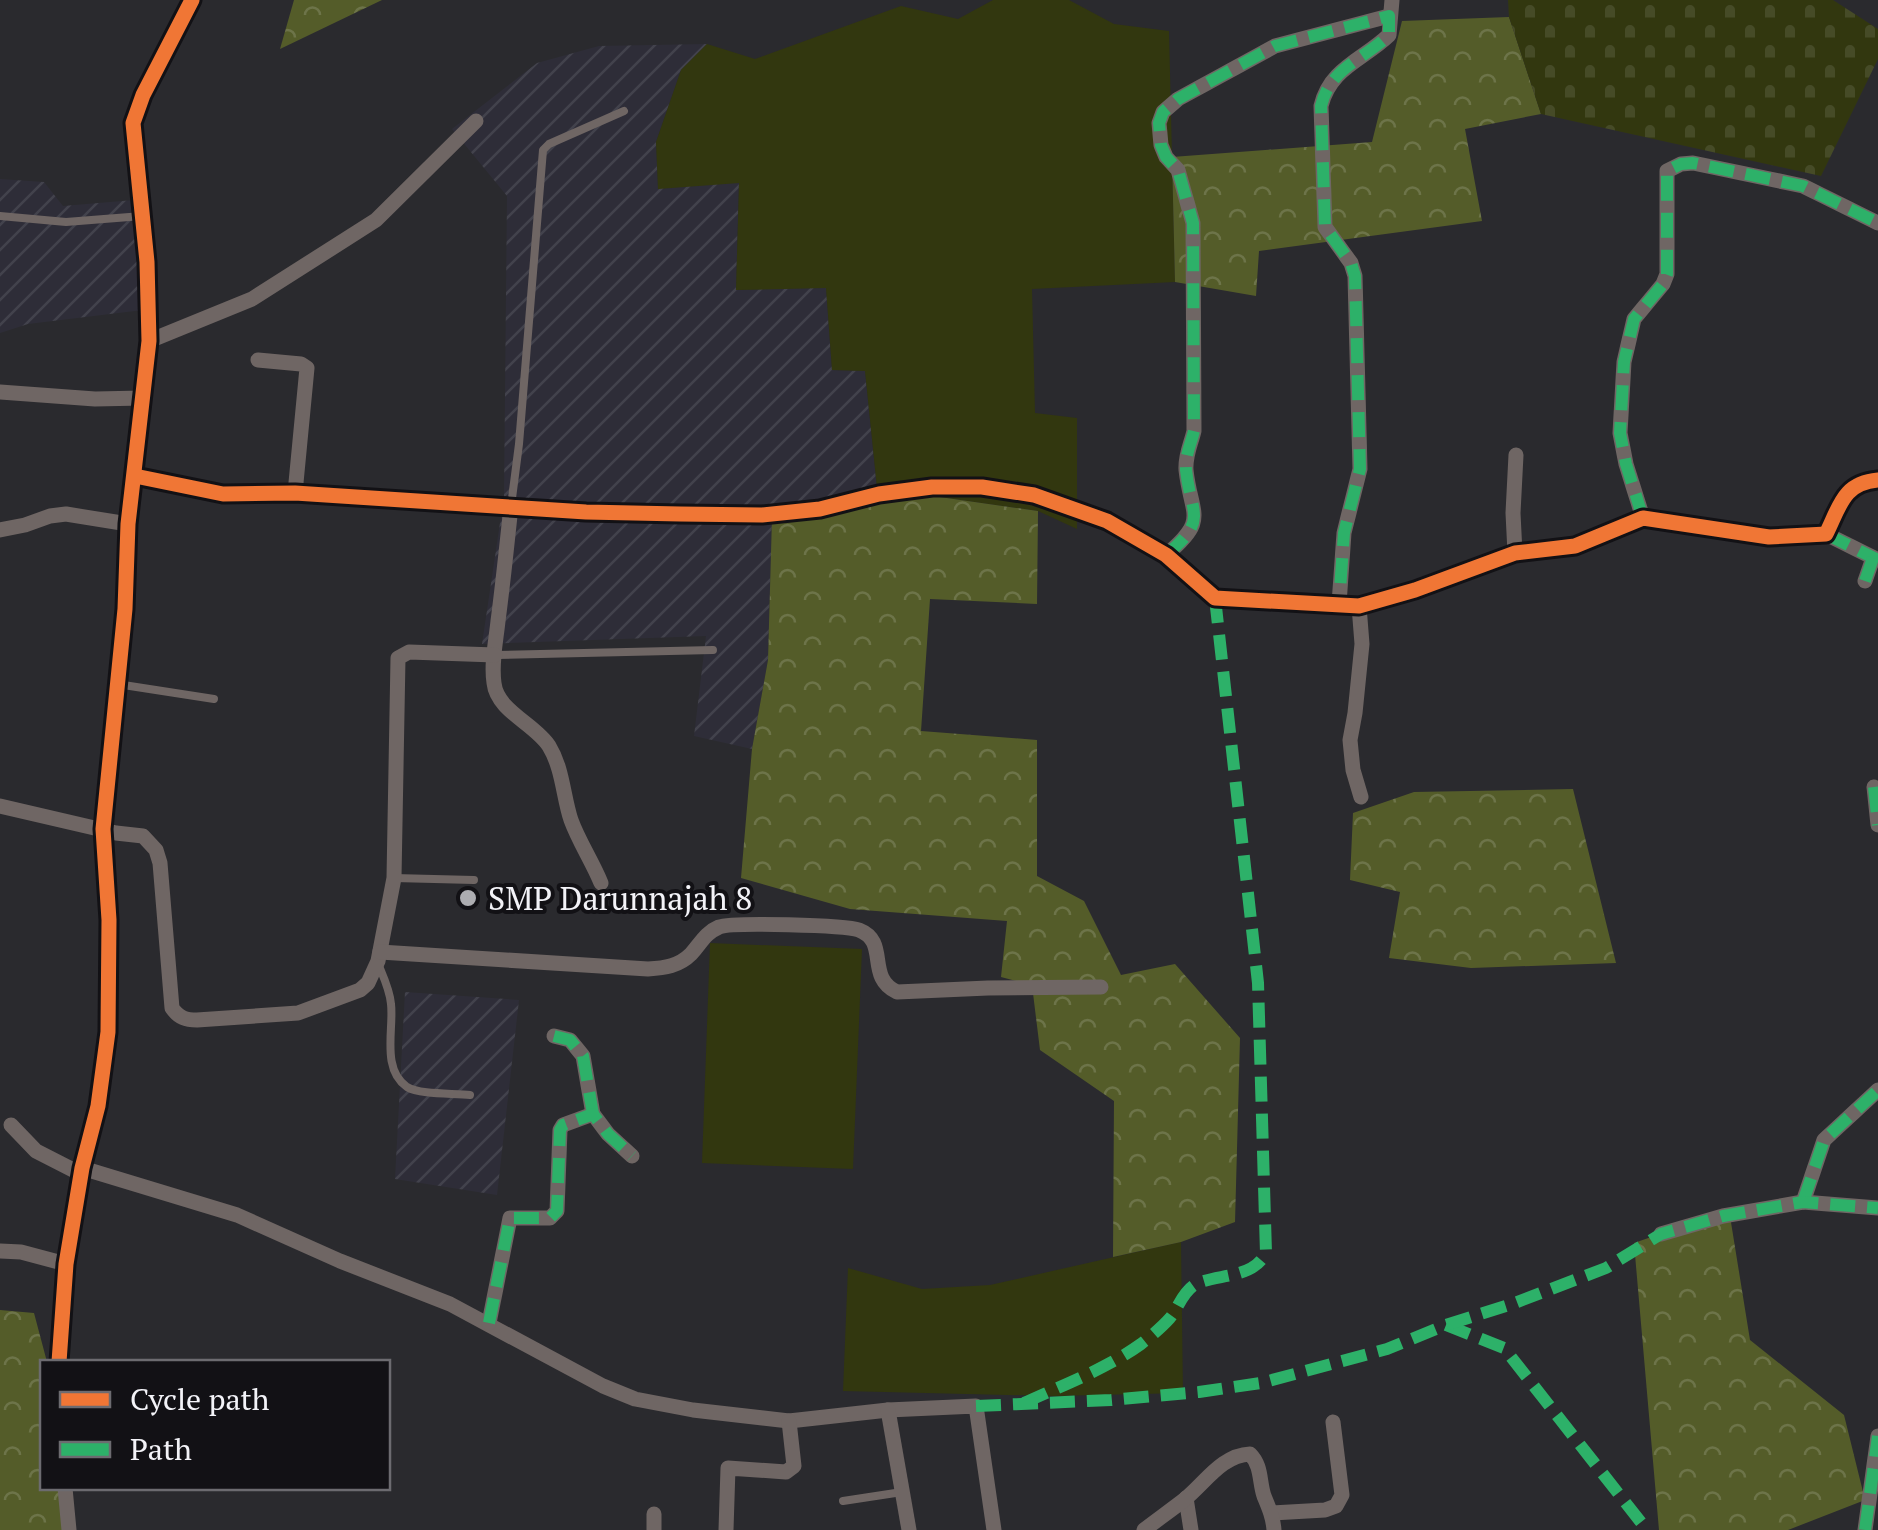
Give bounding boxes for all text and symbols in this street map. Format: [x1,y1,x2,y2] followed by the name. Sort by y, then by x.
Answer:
[488,877,752,919] place label: SMP Darunnajah 8
[457,887,479,909] marker: SMP Darunnajah 8
[40,1360,390,1490] legend
[130,1379,270,1419] text: Cycle path
[130,1429,192,1469] text: Path

